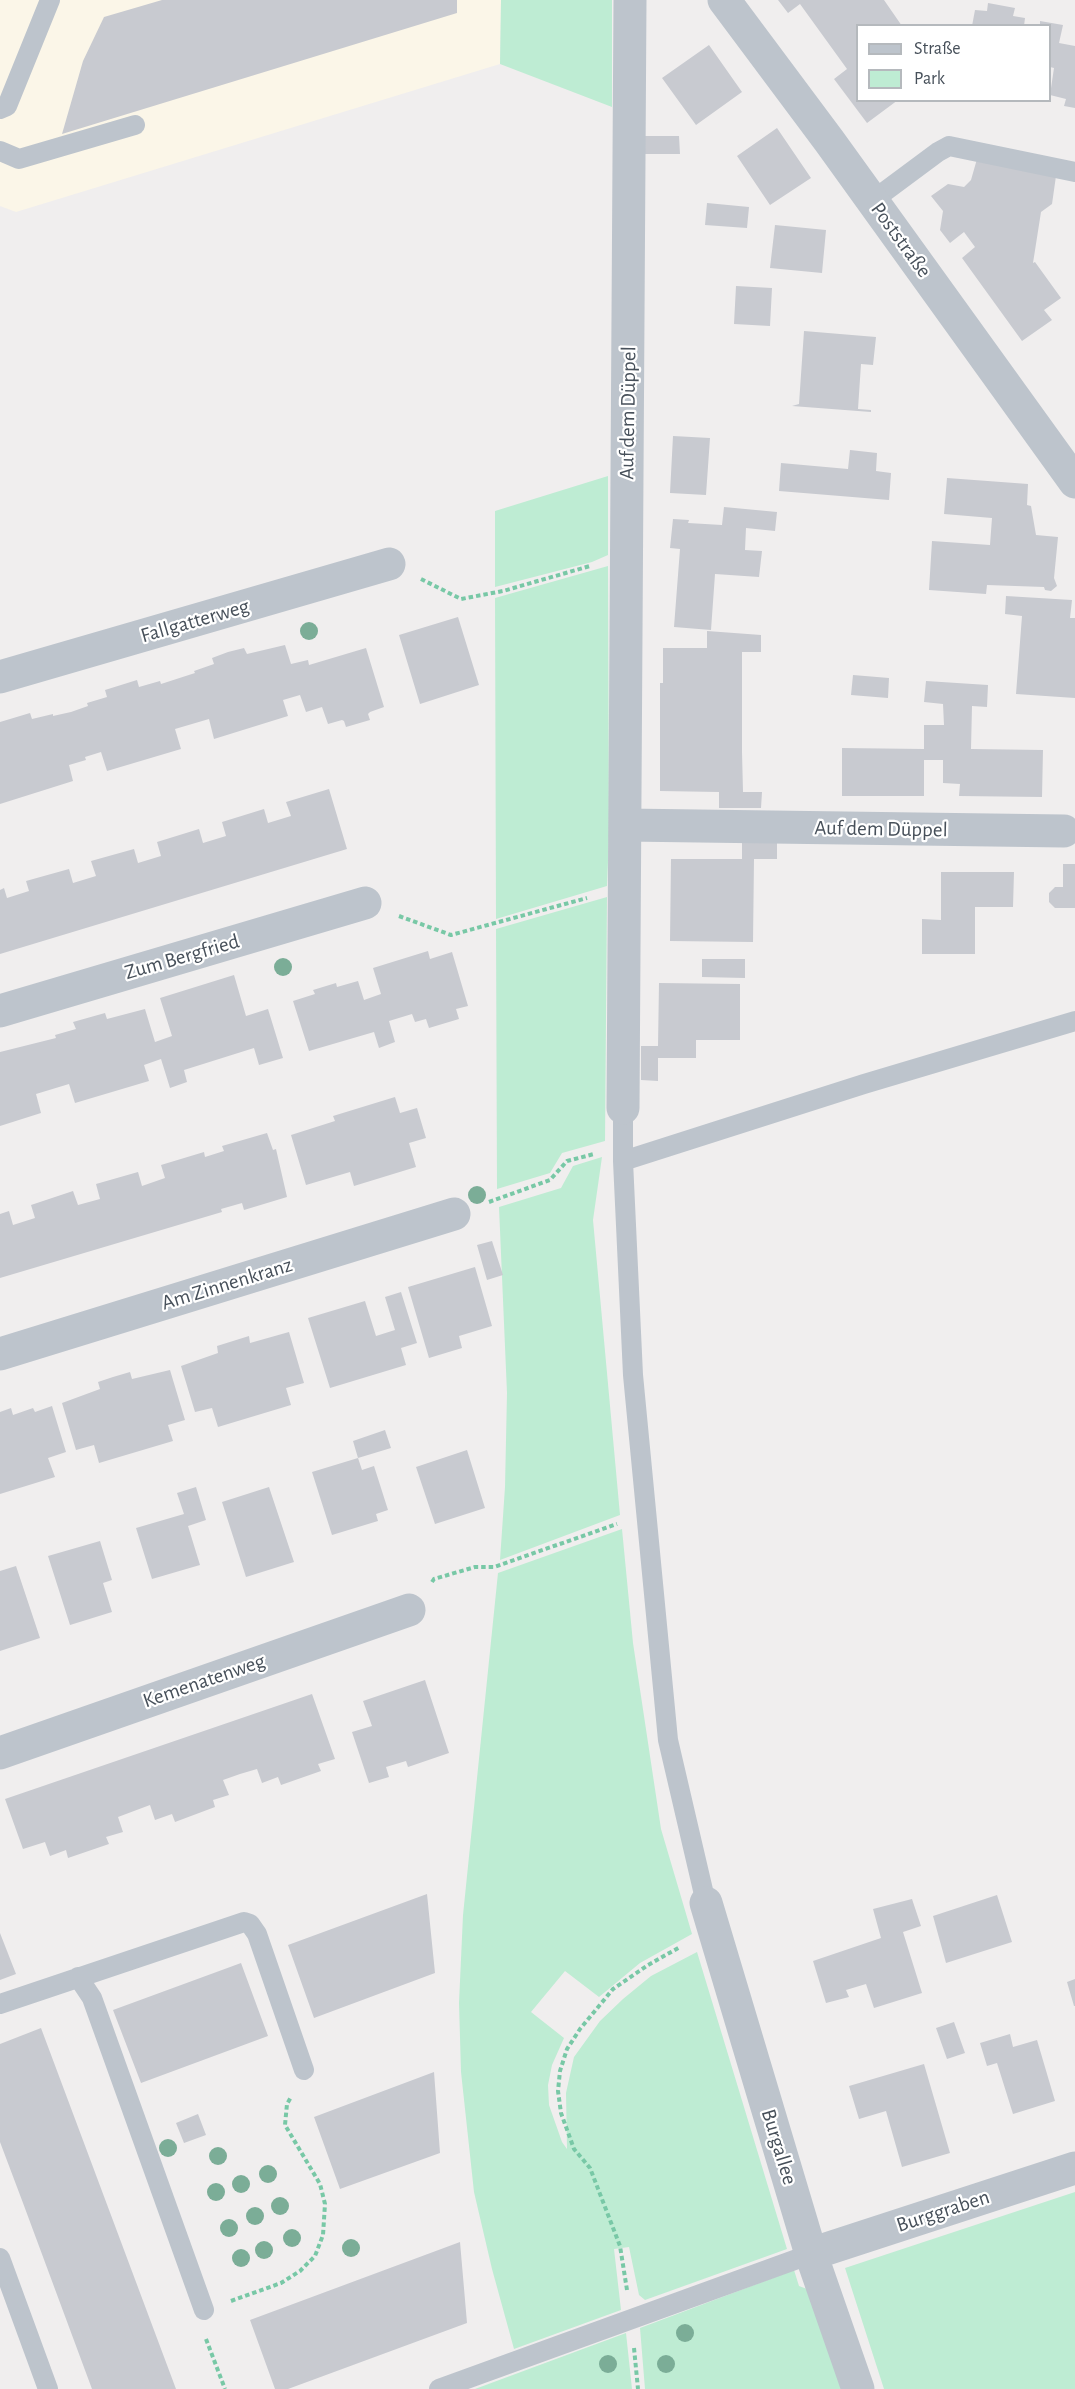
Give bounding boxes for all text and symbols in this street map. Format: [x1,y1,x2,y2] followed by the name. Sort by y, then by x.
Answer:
[856,24,1051,102] legend
[914,40,960,58] text: Straße
[914,70,945,88] text: Park
[865,197,937,283] street label: Poststraße
[614,346,642,480] street label: Auf dem Düppel
[138,594,252,648] street label: Fallgatterweg
[814,815,948,843] street label: Auf dem Düppel
[122,929,242,985] street label: Zum Bergfried
[159,1252,295,1316] street label: Am Zinnenkranz
[139,1648,269,1714] street label: Kemenatenweg
[756,2106,802,2188] street label: Burgallee
[893,2184,993,2238] street label: Burggraben

